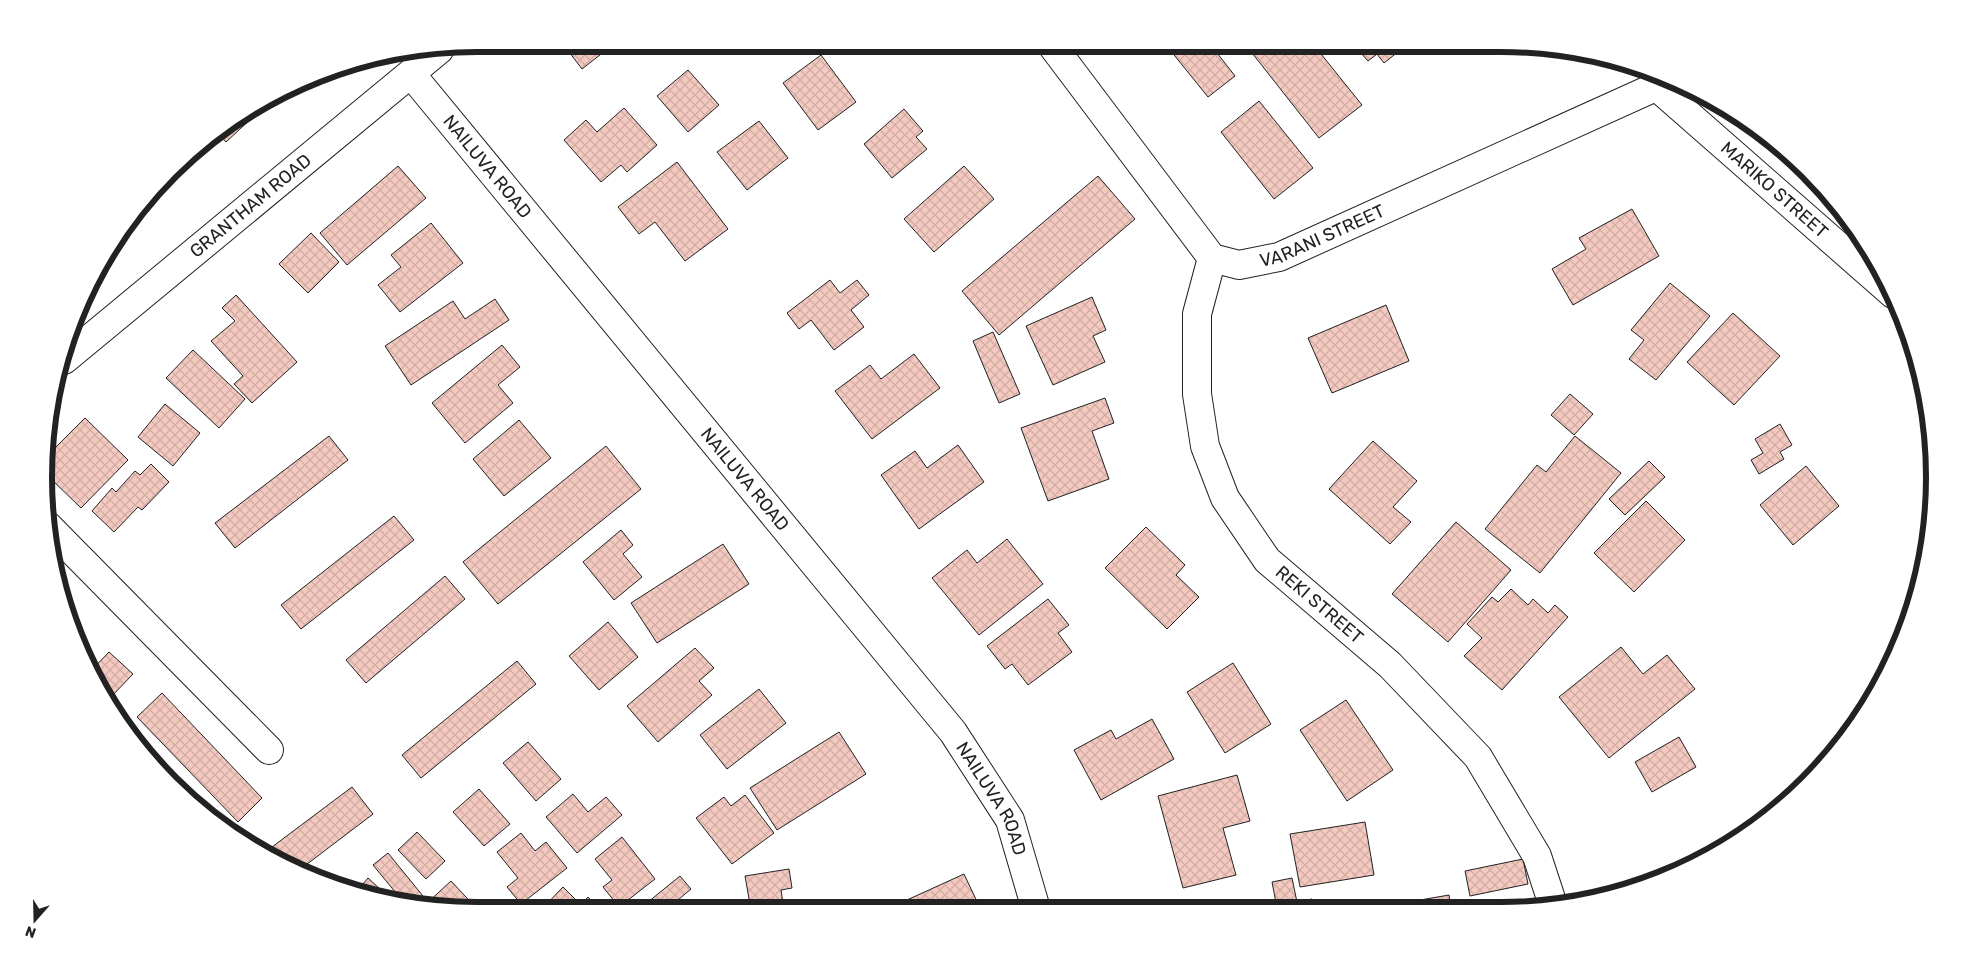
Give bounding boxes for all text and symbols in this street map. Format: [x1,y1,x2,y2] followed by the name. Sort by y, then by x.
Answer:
[438,111,536,223] street label: NAILUVA ROAD
[1716,137,1832,243] street label: MARIKO STREET
[185,149,316,262] street label: GRANTHAM ROAD
[1258,200,1388,272] street label: VARANI STREET
[696,423,794,535] street label: NAILUVA ROAD
[1271,561,1368,648] street label: REKI STREET
[951,738,1031,858] street label: NAILUVA ROAD
[10,895,60,945] north arrow
[23,922,38,941] text: N

